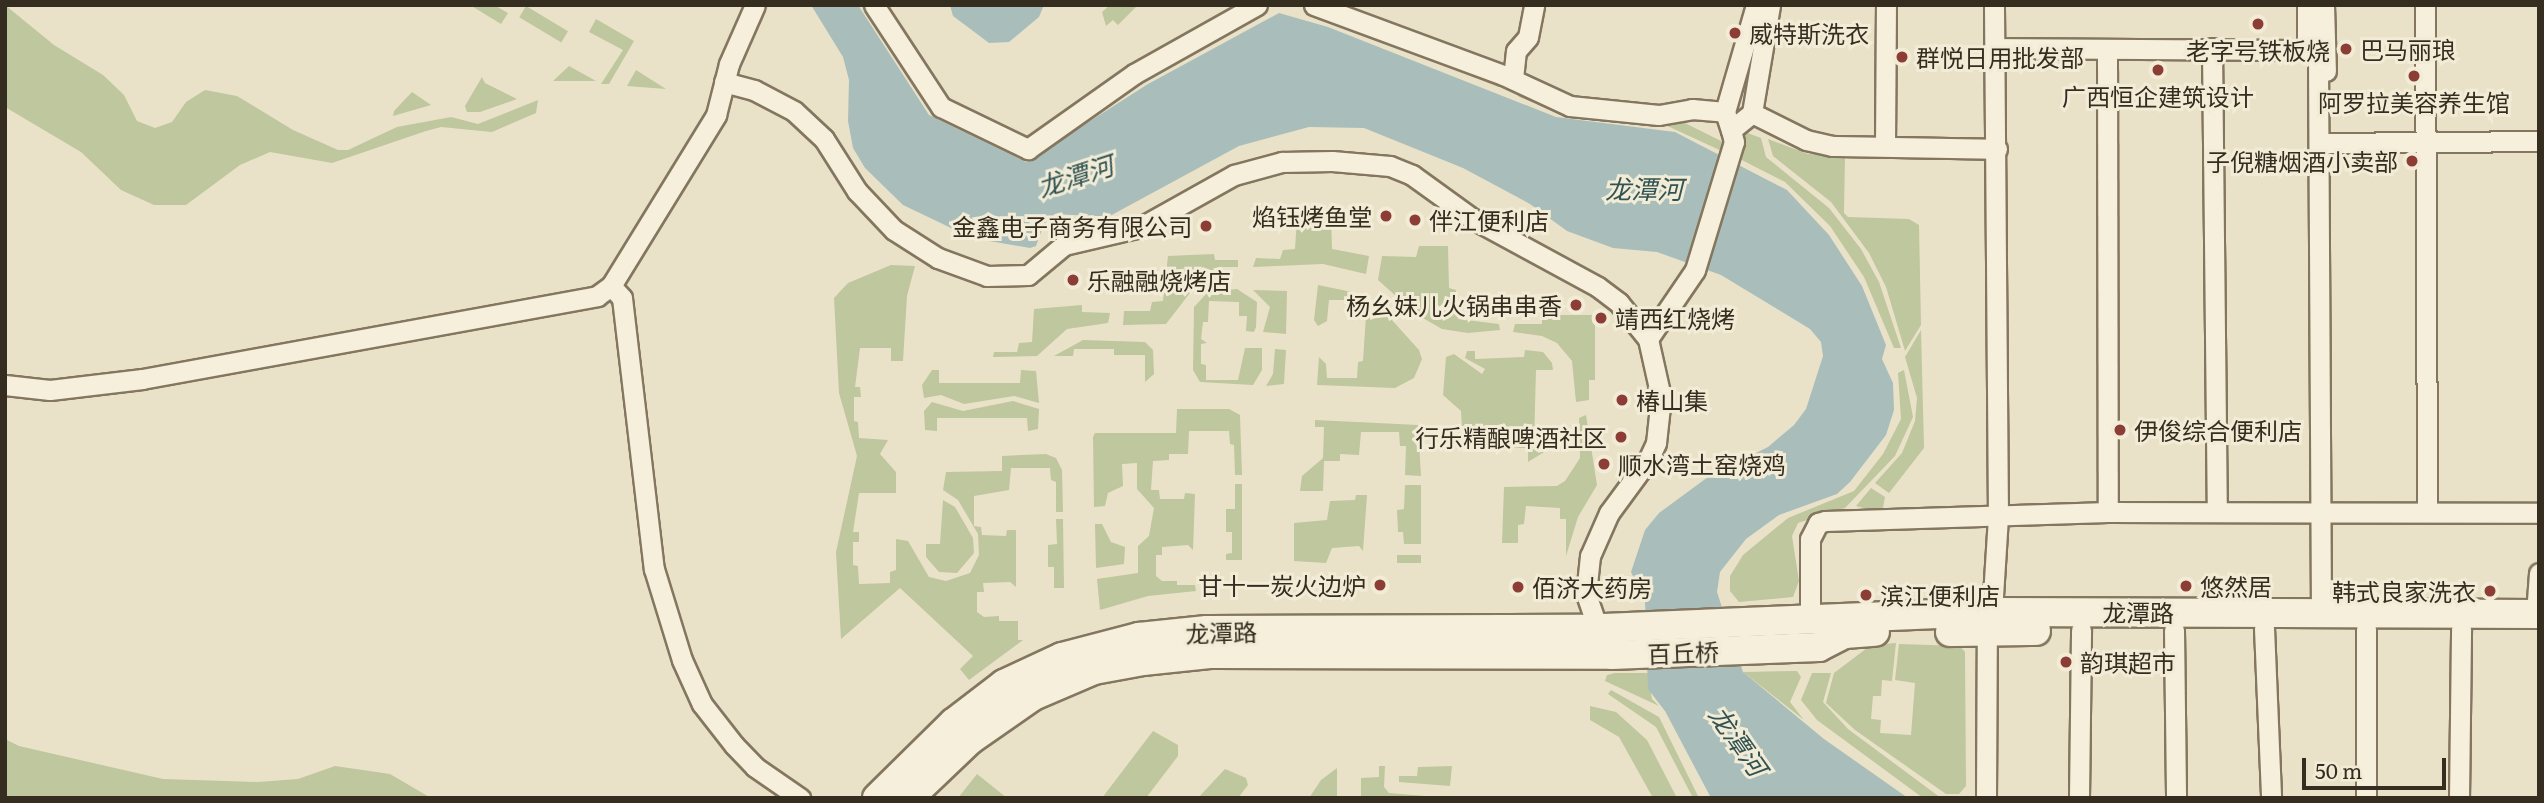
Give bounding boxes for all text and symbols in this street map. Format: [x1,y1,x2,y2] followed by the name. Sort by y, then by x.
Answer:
[2250,16,2266,32] marker: 老字号铁板烧
[1749,19,1869,47] place label: 威特斯洗衣
[1727,25,1743,41] marker: 威特斯洗衣
[2360,35,2456,63] place label: 巴马丽琅
[2186,36,2330,64] place label: 老字号铁板烧
[2338,41,2354,57] marker: 巴马丽琅
[1916,43,2084,71] place label: 群悦日用批发部
[1894,49,1910,65] marker: 群悦日用批发部
[2150,62,2166,78] marker: 广西恒企建筑设计
[2406,68,2422,84] marker: 阿罗拉美容养生馆
[2062,82,2254,110] place label: 广西恒企建筑设计
[2318,88,2510,116] place label: 阿罗拉美容养生馆
[2206,147,2398,175] place label: 子倪糖烟酒小卖部
[1033,148,1117,202] water label: 龙潭河
[2404,153,2420,169] marker: 子倪糖烟酒小卖部
[1605,172,1683,204] water label: 龙潭河
[1252,202,1372,230] place label: 焰钰烤鱼堂
[1429,206,1549,234] place label: 伴江便利店
[1378,208,1394,224] marker: 焰钰烤鱼堂
[952,212,1192,240] place label: 金鑫电子商务有限公司
[1407,212,1423,228] marker: 伴江便利店
[1198,218,1214,234] marker: 金鑫电子商务有限公司
[1087,266,1231,294] place label: 乐融融烧烤店
[1065,272,1081,288] marker: 乐融融烧烤店
[1346,291,1562,319] place label: 杨幺妹儿火锅串串香
[1568,297,1584,313] marker: 杨幺妹儿火锅串串香
[1615,304,1735,332] place label: 靖西红烧烤
[1593,310,1609,326] marker: 靖西红烧烤
[1636,386,1708,414] place label: 椿山集
[1614,392,1630,408] marker: 椿山集
[2134,416,2302,444] place label: 伊俊综合便利店
[2112,422,2128,438] marker: 伊俊综合便利店
[1415,423,1607,451] place label: 行乐精酿啤酒社区
[1613,429,1629,445] marker: 行乐精酿啤酒社区
[1618,450,1786,478] place label: 顺水湾土窑烧鸡
[1596,456,1612,472] marker: 顺水湾土窑烧鸡
[1198,571,1366,599] place label: 甘十一炭火边炉
[2200,572,2272,600] place label: 悠然居
[1532,573,1652,601] place label: 佰济大药房
[1372,577,1388,593] marker: 甘十一炭火边炉
[2332,577,2476,605] place label: 韩式良家洗衣
[2178,578,2194,594] marker: 悠然居
[1510,579,1526,595] marker: 佰济大药房
[1880,581,2000,609] place label: 滨江便利店
[2482,583,2498,599] marker: 韩式良家洗衣
[1858,587,1874,603] marker: 滨江便利店
[2102,598,2174,626] street label: 龙潭路
[1185,616,1257,648] street label: 龙潭路
[1647,636,1719,668] street label: 百丘桥
[2080,648,2176,676] place label: 韵琪超市
[2058,654,2074,670] marker: 韵琪超市
[1704,699,1774,781] water label: 龙潭河
[2306,744,2450,788] scale bar
[2315,754,2362,785] text: 50 m

